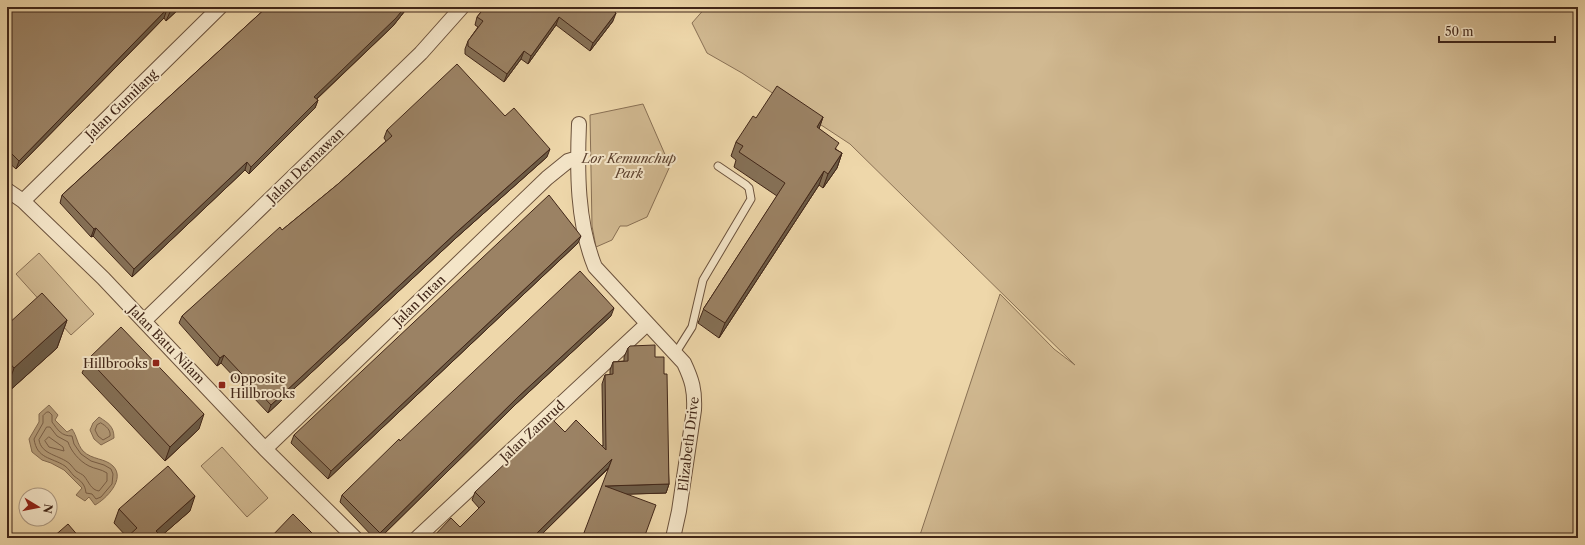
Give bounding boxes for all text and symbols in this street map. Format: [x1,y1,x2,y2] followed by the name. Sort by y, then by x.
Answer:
[1439,18,1555,44] scale bar
[1445,24,1474,39] text: 50 m
[80,66,160,144] street label: Jalan Gumilang
[262,124,347,207] street label: Jalan Dermawan
[581,150,676,181] park label: Lor Kemunchup Park
[388,271,448,330] street label: Jalan Intan
[124,300,209,387] street label: Jalan Batu Nilam
[83,355,148,371] place label: Hillbrooks
[151,358,161,368] marker: Hillbrooks
[230,370,295,401] place label: Opposite Hillbrooks
[217,380,227,390] marker: Opposite Hillbrooks
[674,396,702,492] street label: Elizabeth Drive
[495,397,568,466] street label: Jalan Zamrud
[18,487,58,527] north arrow
[40,503,56,515] text: N

